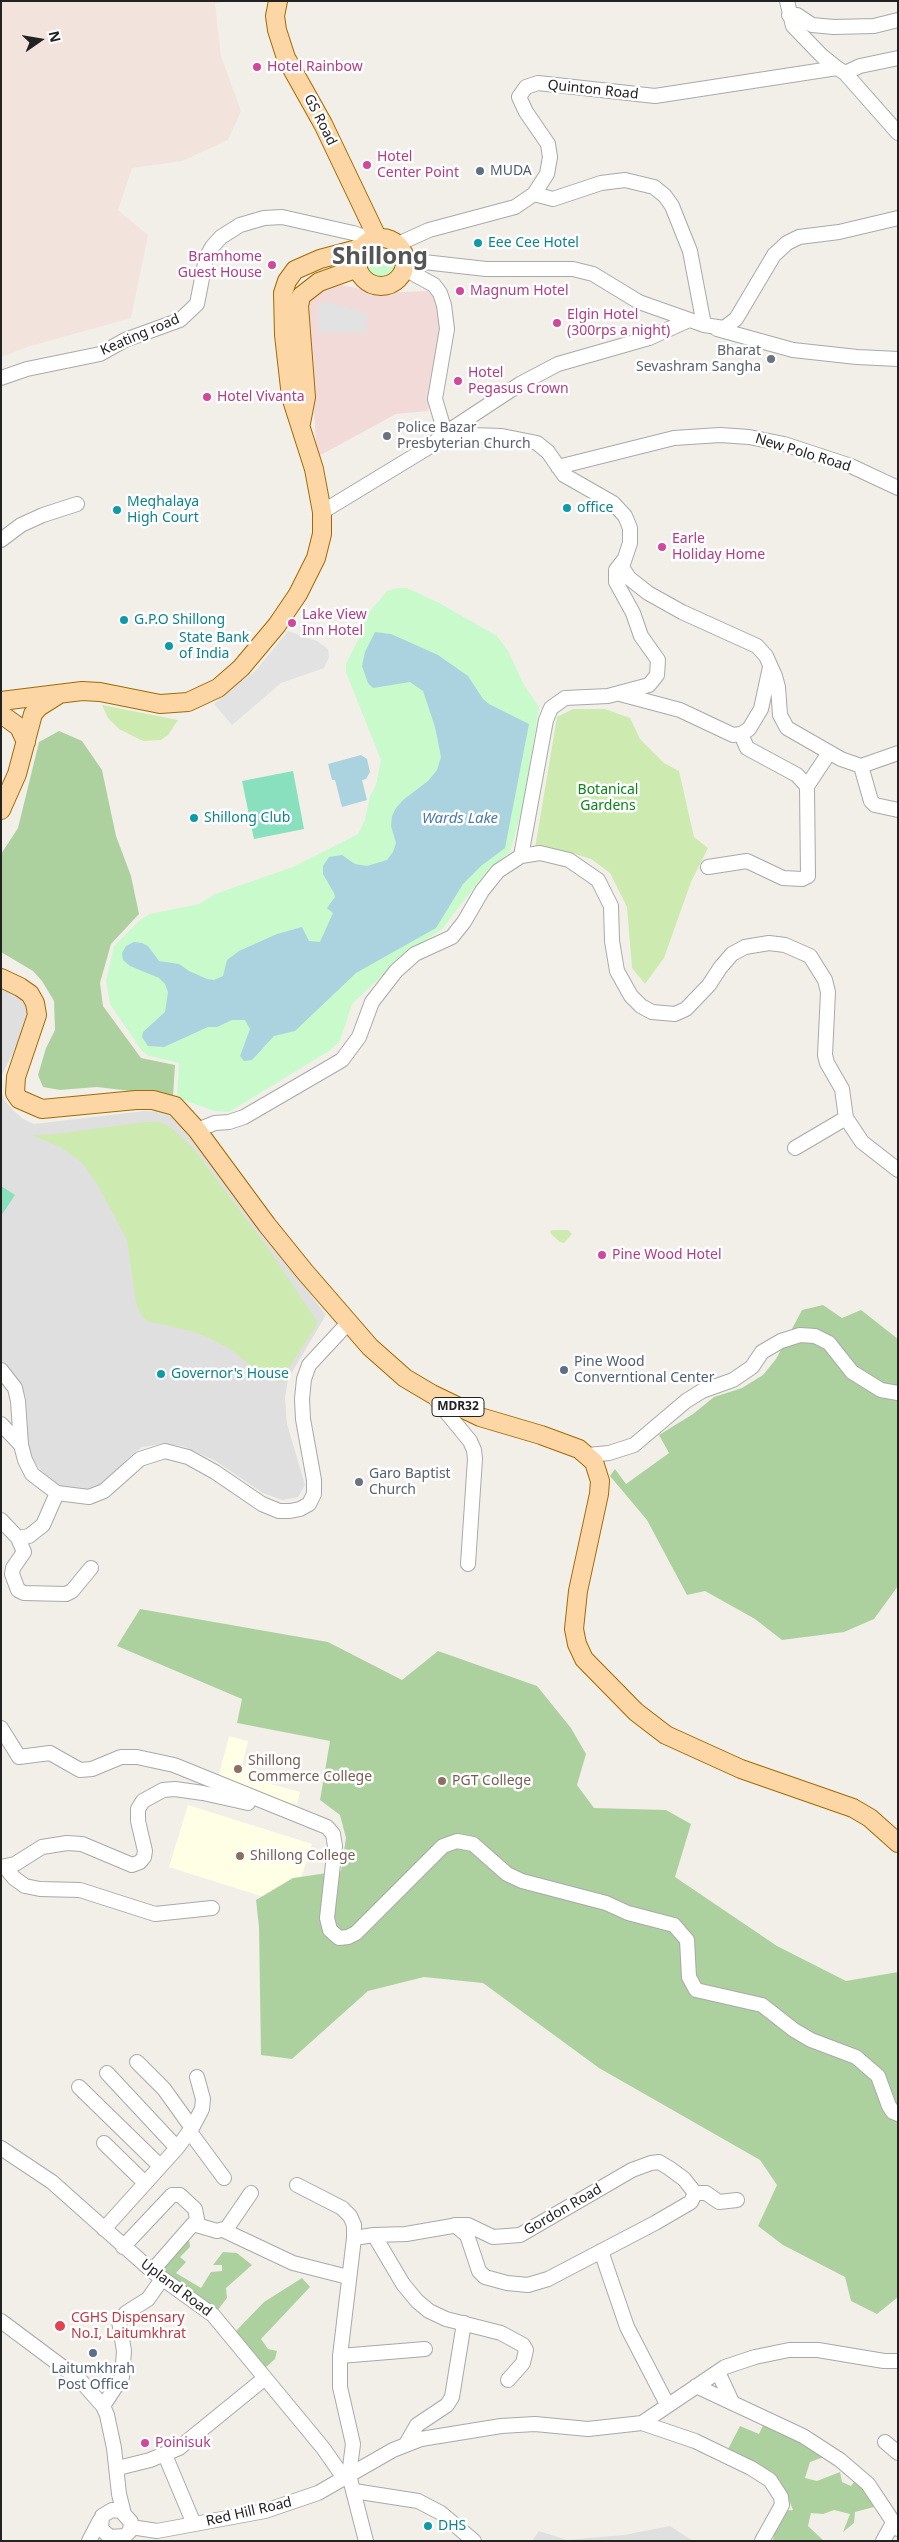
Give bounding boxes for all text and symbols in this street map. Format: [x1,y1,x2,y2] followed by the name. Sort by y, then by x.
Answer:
[15,15,65,65] north arrow
[45,29,66,44] text: N
[267,59,363,75] place label: Hotel Rainbow
[251,61,263,73] marker: Hotel Rainbow
[547,77,639,103] street label: Quinton Road
[300,92,340,148] street label: GS Road
[377,149,459,182] place label: Hotel Center Point
[361,159,373,171] marker: Hotel Center Point
[490,163,532,179] place label: MUDA
[474,165,486,177] marker: MUDA
[488,235,579,251] place label: Eee Cee Hotel
[472,237,484,249] marker: Eee Cee Hotel
[332,243,428,271] district label: Shillong
[178,249,262,282] place label: Bramhome Guest House
[266,259,278,271] marker: Bramhome Guest House
[470,283,569,299] place label: Magnum Hotel
[454,285,466,297] marker: Magnum Hotel
[567,307,670,340] place label: Elgin Hotel (300rps a night)
[98,311,182,359] street label: Keating road
[551,317,563,329] marker: Elgin Hotel (300rps a night)
[636,343,761,376] place label: Bharat Sevashram Sangha
[765,353,777,365] marker: Bharat Sevashram Sangha
[468,365,569,398] place label: Hotel Pegasus Crown
[452,375,464,387] marker: Hotel Pegasus Crown
[217,389,305,405] place label: Hotel Vivanta
[201,391,213,403] marker: Hotel Vivanta
[397,420,531,452] place label: Police Bazar Presbyterian Church
[381,430,393,442] marker: Police Bazar Presbyterian Church
[753,430,853,476] street label: New Polo Road
[127,494,199,526] place label: Meghalaya High Court
[577,500,613,516] place label: office
[561,502,573,514] marker: office
[111,504,123,516] marker: Meghalaya High Court
[672,531,765,564] place label: Earle Holiday Home
[656,541,668,553] marker: Earle Holiday Home
[302,607,367,640] place label: Lake View Inn Hotel
[134,612,225,628] place label: G.P.O Shillong
[118,614,130,626] marker: G.P.O Shillong
[286,617,298,629] marker: Lake View Inn Hotel
[179,630,249,662] place label: State Bank of India
[163,640,175,652] marker: State Bank of India
[578,782,638,814] park label: Botanical Gardens
[204,810,290,826] place label: Shillong Club
[422,810,498,828] water label: Wards Lake
[188,812,200,824] marker: Shillong Club
[612,1247,722,1263] place label: Pine Wood Hotel
[596,1249,608,1261] marker: Pine Wood Hotel
[574,1354,714,1386] place label: Pine Wood Converntional Center
[558,1364,570,1376] marker: Pine Wood Converntional Center
[171,1366,289,1382] place label: Governor's House
[155,1368,167,1380] marker: Governor's House
[432,1398,484,1416] road number: MDR32
[369,1466,451,1498] place label: Garo Baptist Church
[353,1476,365,1488] marker: Garo Baptist Church
[248,1753,372,1785] place label: Shillong Commerce College
[232,1763,244,1775] marker: Shillong Commerce College
[452,1773,531,1789] place label: PGT College
[436,1775,448,1787] marker: PGT College
[250,1848,355,1864] place label: Shillong College
[234,1850,246,1862] marker: Shillong College
[521,2181,605,2239] street label: Gordon Road
[137,2256,215,2320] street label: Upland Road
[71,2310,186,2342] place label: CGHS Dispensary No.I, Laitumkhrat
[53,2319,67,2333] marker: CGHS Dispensary No.I, Laitumkhrat
[87,2347,99,2359] marker: Laitumkhrah Post Office
[51,2361,135,2394] place label: Laitumkhrah Post Office
[155,2435,211,2451] place label: Poinisuk
[139,2437,151,2449] marker: Poinisuk
[205,2494,293,2530] street label: Red Hill Road
[438,2518,466,2534] place label: DHS
[422,2520,434,2532] marker: DHS

